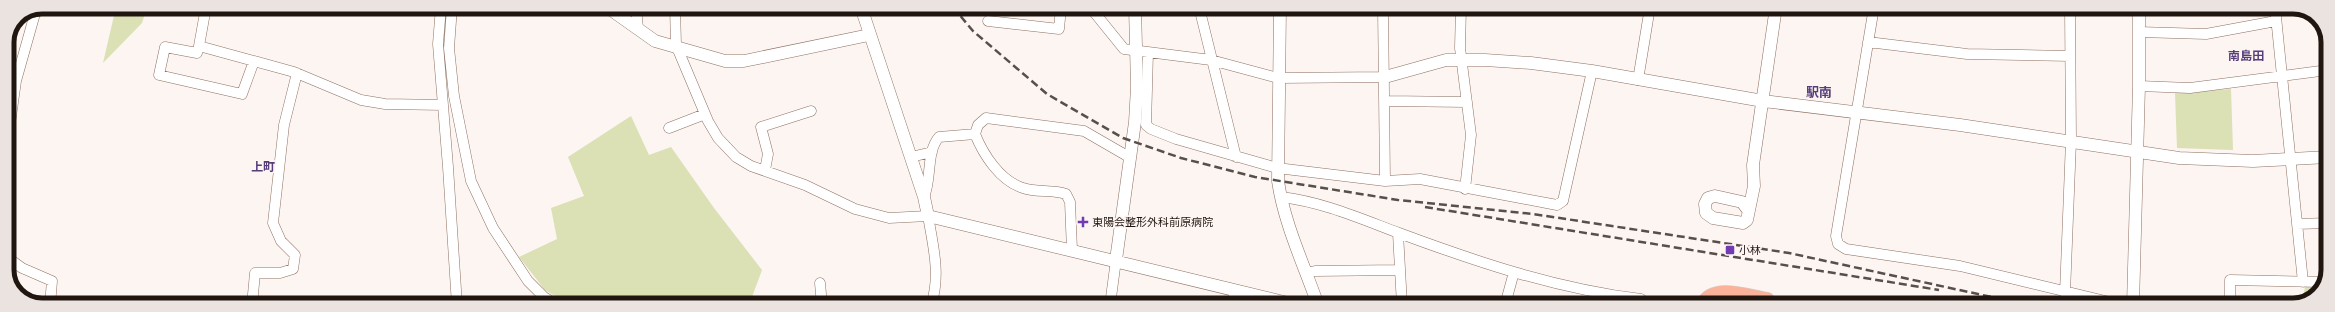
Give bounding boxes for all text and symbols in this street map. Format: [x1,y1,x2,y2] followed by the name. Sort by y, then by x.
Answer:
[2228,49,2264,63] district label: 南島田
[1806,85,1832,100] district label: 駅南
[251,160,275,174] district label: 上町
[1077,216,1089,228] marker: 東陽会整形外科前原病院
[1092,216,1213,229] place label: 東陽会整形外科前原病院
[1724,244,1736,256] marker: 小林
[1739,244,1761,257] place label: 小林

